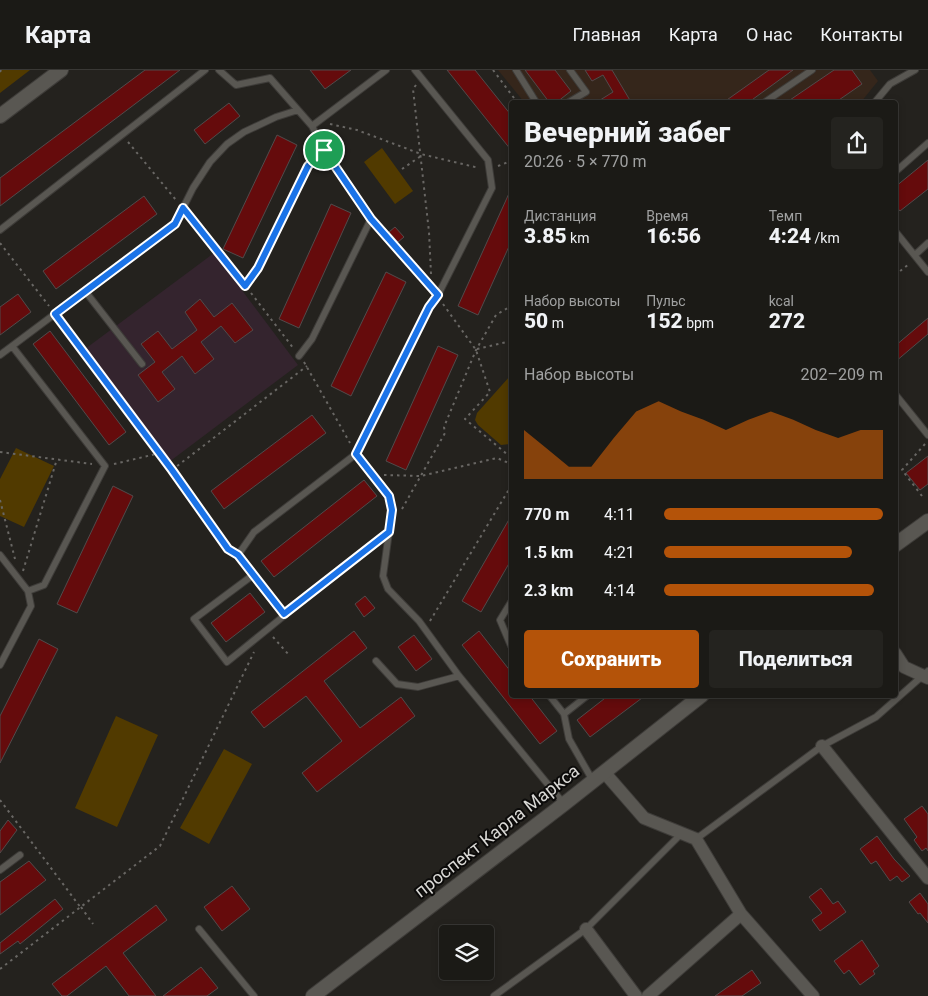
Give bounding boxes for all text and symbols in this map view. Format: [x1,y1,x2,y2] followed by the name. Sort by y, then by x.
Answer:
[25,21,91,49] text: Карта
[572,24,641,45] text: Главная
[669,24,718,45] text: Карта
[746,24,792,45] text: О нас
[820,24,903,45] text: Контакты
[524,116,730,149] text: Вечерний забег
[831,117,883,169] button: share
[303,129,345,171] pin
[310,136,338,164] icon: arrive
[524,152,646,171] text: 20:26 · 5 × 770 m
[524,208,596,224] text: Дистанция
[646,208,688,224] text: Время
[769,208,802,224] text: Темп
[524,224,567,248] text: 3.85
[646,224,701,248] text: 16:56
[769,224,811,248] text: 4:24
[567,230,589,246] text: km
[811,230,840,246] text: /km
[524,293,620,309] text: Набор высоты
[646,293,686,309] text: Пульс
[769,293,794,309] text: kcal
[524,309,548,333] text: 50
[646,309,683,333] text: 152
[769,309,805,333] text: 272
[548,315,564,331] text: m
[683,315,714,331] text: bpm
[524,365,634,384] text: Набор высоты
[801,365,883,384] text: 202–209 m
[524,505,569,524] text: 770 m
[604,505,635,524] text: 4:11
[524,543,573,562] text: 1.5 km
[604,543,635,562] text: 4:21
[524,581,573,600] text: 2.3 km
[604,581,635,600] text: 4:14
[524,630,699,688] button: Сохранить
[709,630,883,688] button: Поделиться
[410,760,583,901] street label: проспект Карла Маркса
[439,925,494,980] map controls
[439,925,494,980] button: layers

